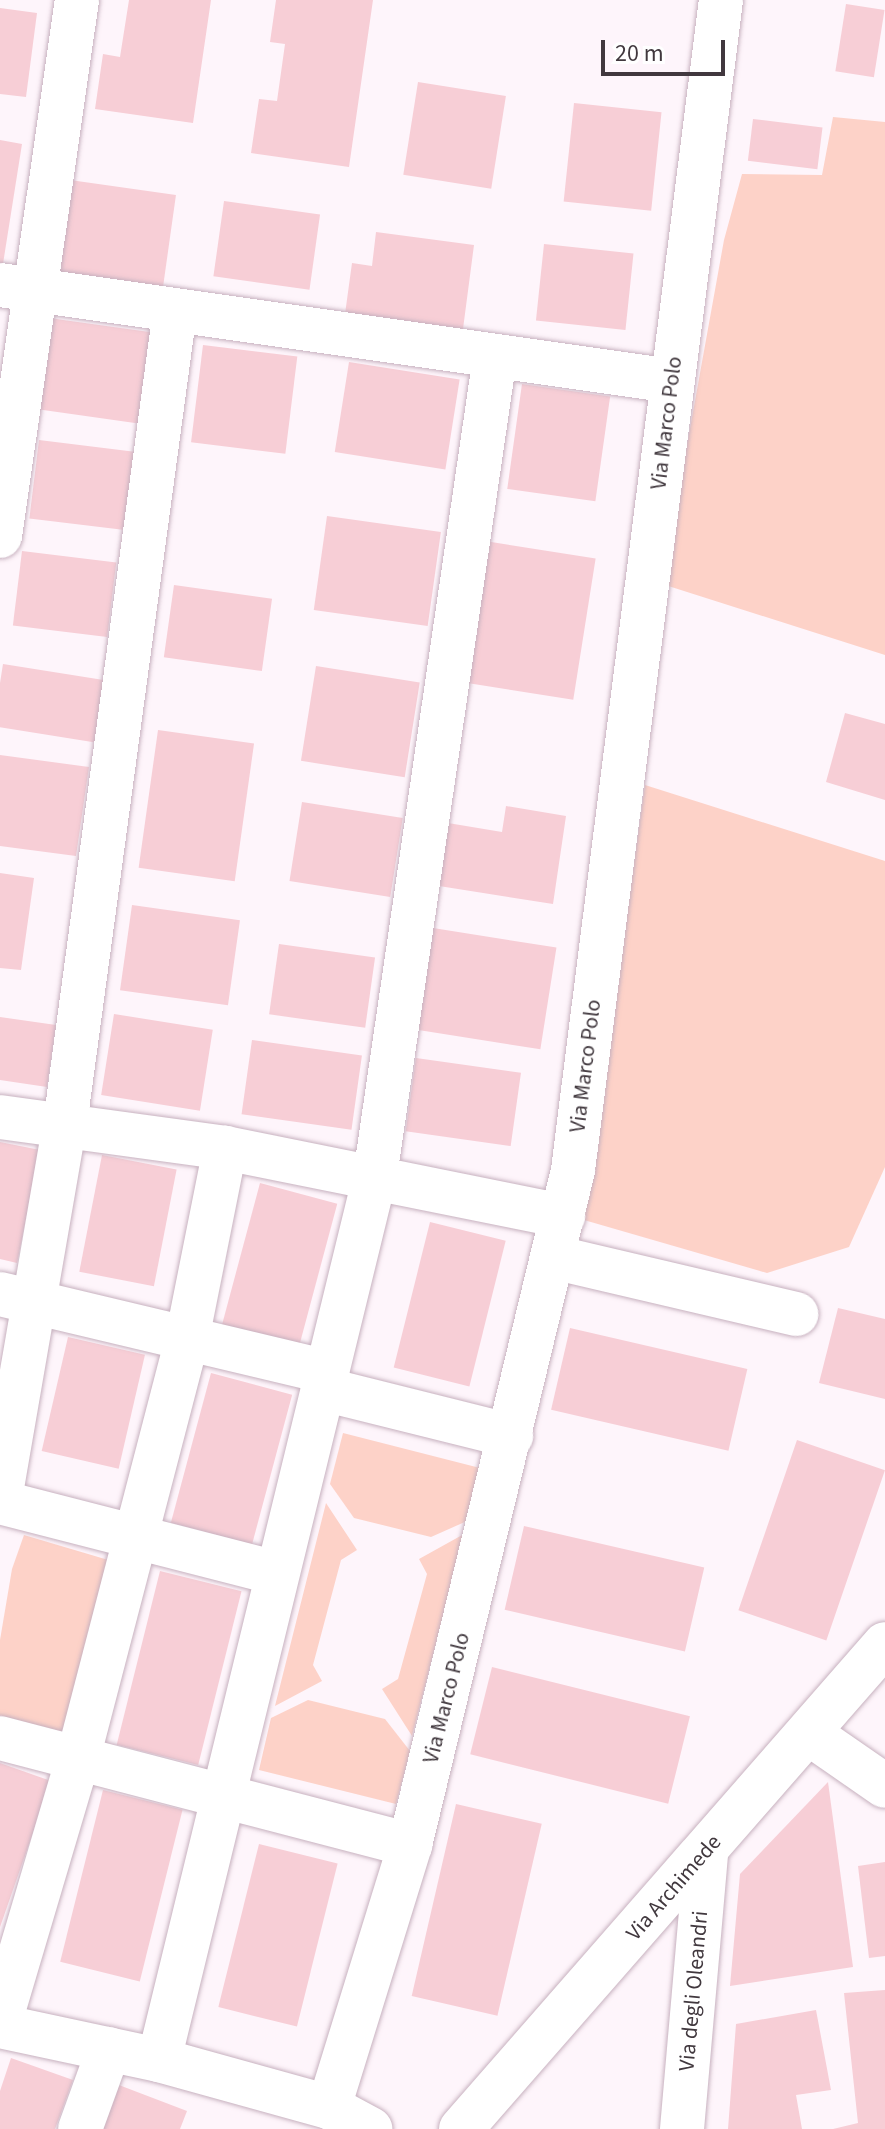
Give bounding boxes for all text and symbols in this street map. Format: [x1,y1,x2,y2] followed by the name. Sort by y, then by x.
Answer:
[605,24,729,74] scale bar
[615,36,664,71] text: 20 m
[646,355,688,491] street label: Via Marco Polo
[565,998,607,1134] street label: Via Marco Polo
[418,1630,476,1766] street label: Via Marco Polo
[621,1830,727,1946] street label: Via Archimede
[674,1910,714,2072] street label: Via degli Oleandri

